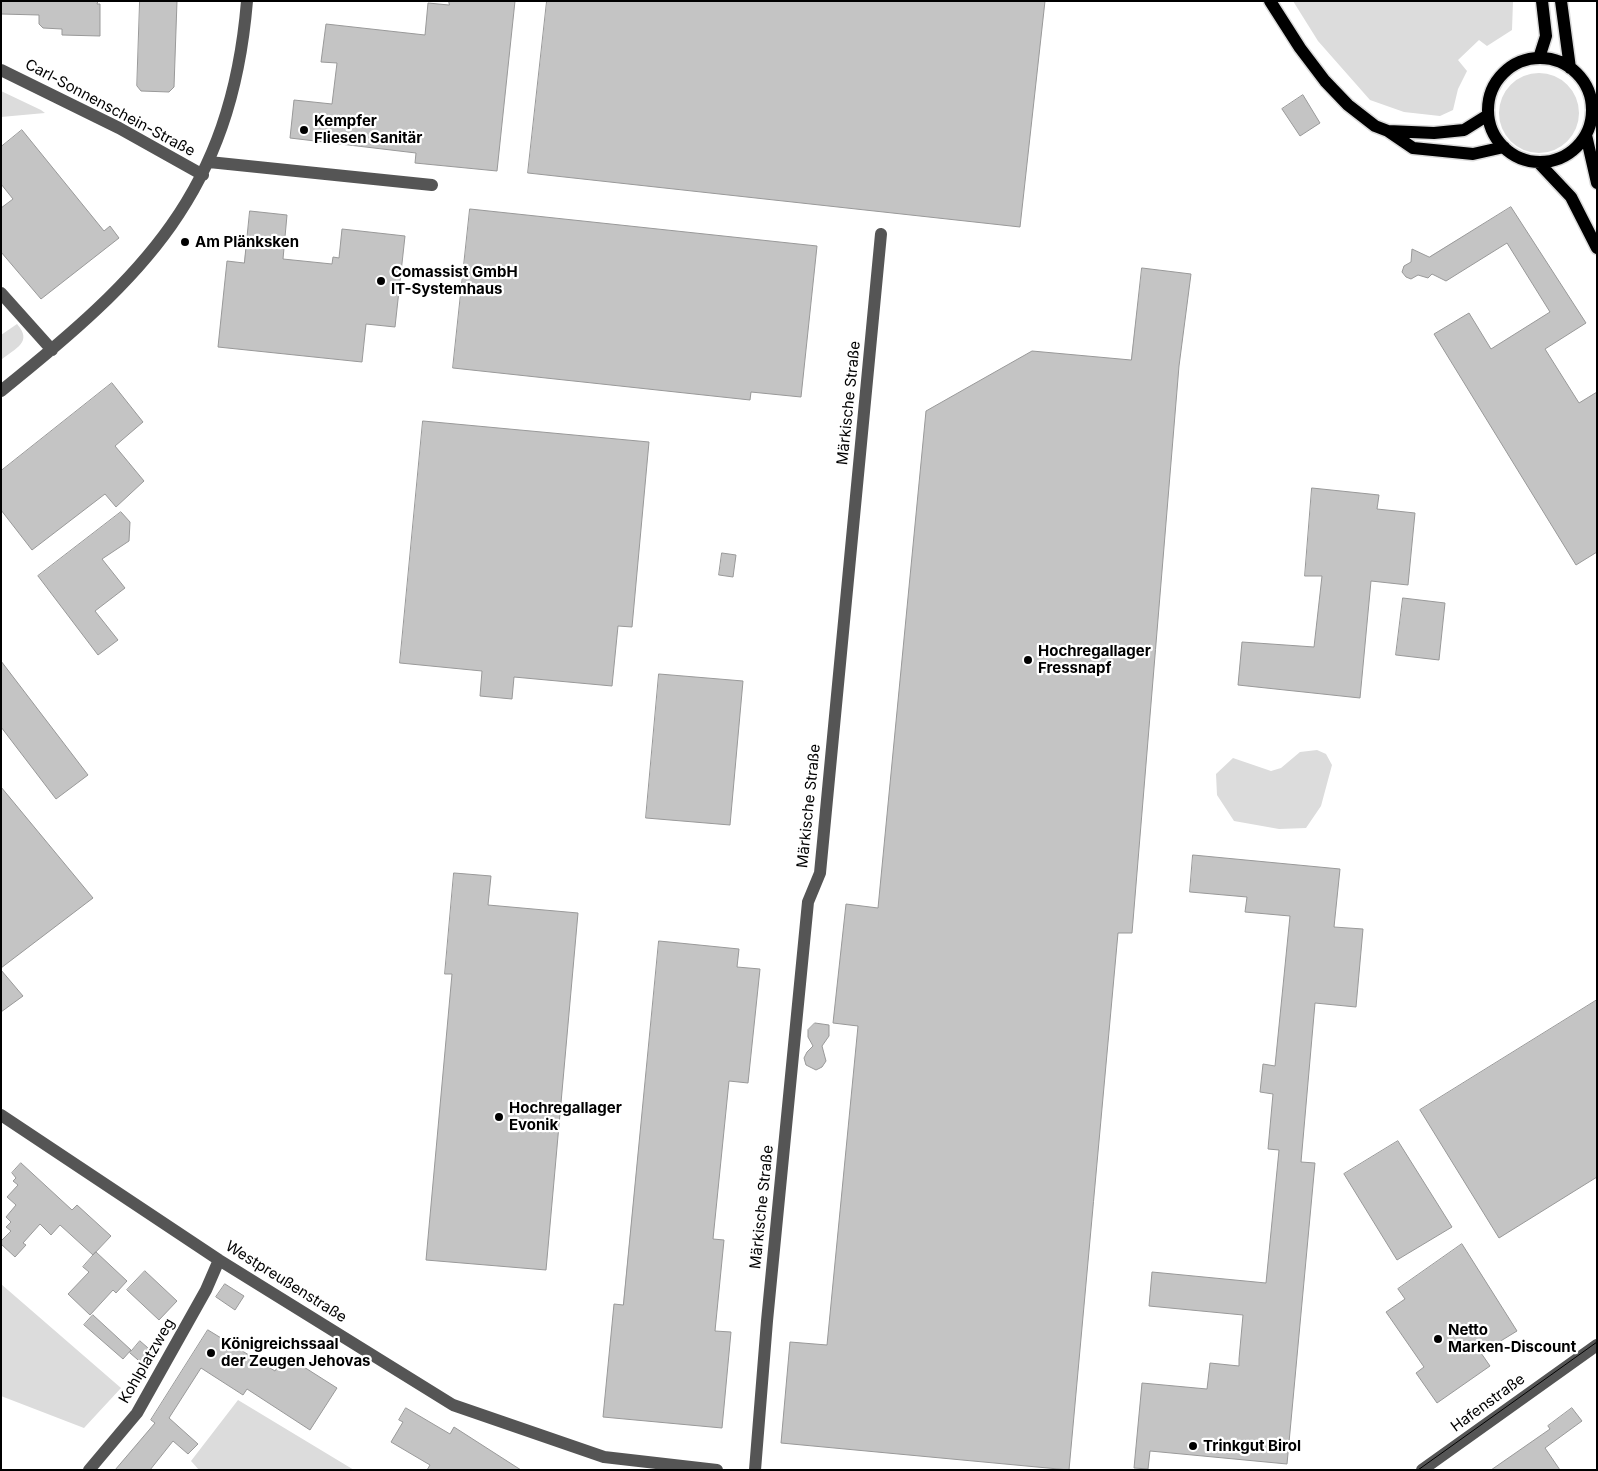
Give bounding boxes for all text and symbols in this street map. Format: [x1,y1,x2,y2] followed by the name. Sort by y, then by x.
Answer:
[22,55,198,161] street label: Carl-Sonnenschein-Straße
[314,112,422,147] place label: Kempfer Fliesen Sanitär
[298,124,310,136] marker: Kempfer Fliesen Sanitär
[195,233,299,251] place label: Am Plänksken
[179,236,191,248] marker: Am Plänksken
[391,263,518,298] place label: Comassist GmbH IT-Systemhaus
[375,275,387,287] marker: Comassist GmbH IT-Systemhaus
[834,340,864,466] street label: Märkische Straße
[1038,642,1151,677] place label: Hochregallager Fressnapf
[1022,654,1034,666] marker: Hochregallager Fressnapf
[794,743,824,869] street label: Märkische Straße
[509,1099,622,1134] place label: Hochregallager Evonik
[493,1111,505,1123] marker: Hochregallager Evonik
[747,1144,777,1270] street label: Märkische Straße
[222,1237,350,1327] street label: Westpreußenstraße
[115,1315,179,1407] street label: Kohlplatzweg
[1448,1321,1576,1356] place label: Netto Marken-Discount
[1432,1333,1444,1345] marker: Netto Marken-Discount
[221,1335,371,1370] place label: Königreichssaal der Zeugen Jehovas
[205,1347,217,1359] marker: Königreichssaal der Zeugen Jehovas
[1447,1370,1529,1436] street label: Hafenstraße
[1203,1437,1301,1455] place label: Trinkgut Birol
[1187,1440,1199,1452] marker: Trinkgut Birol

